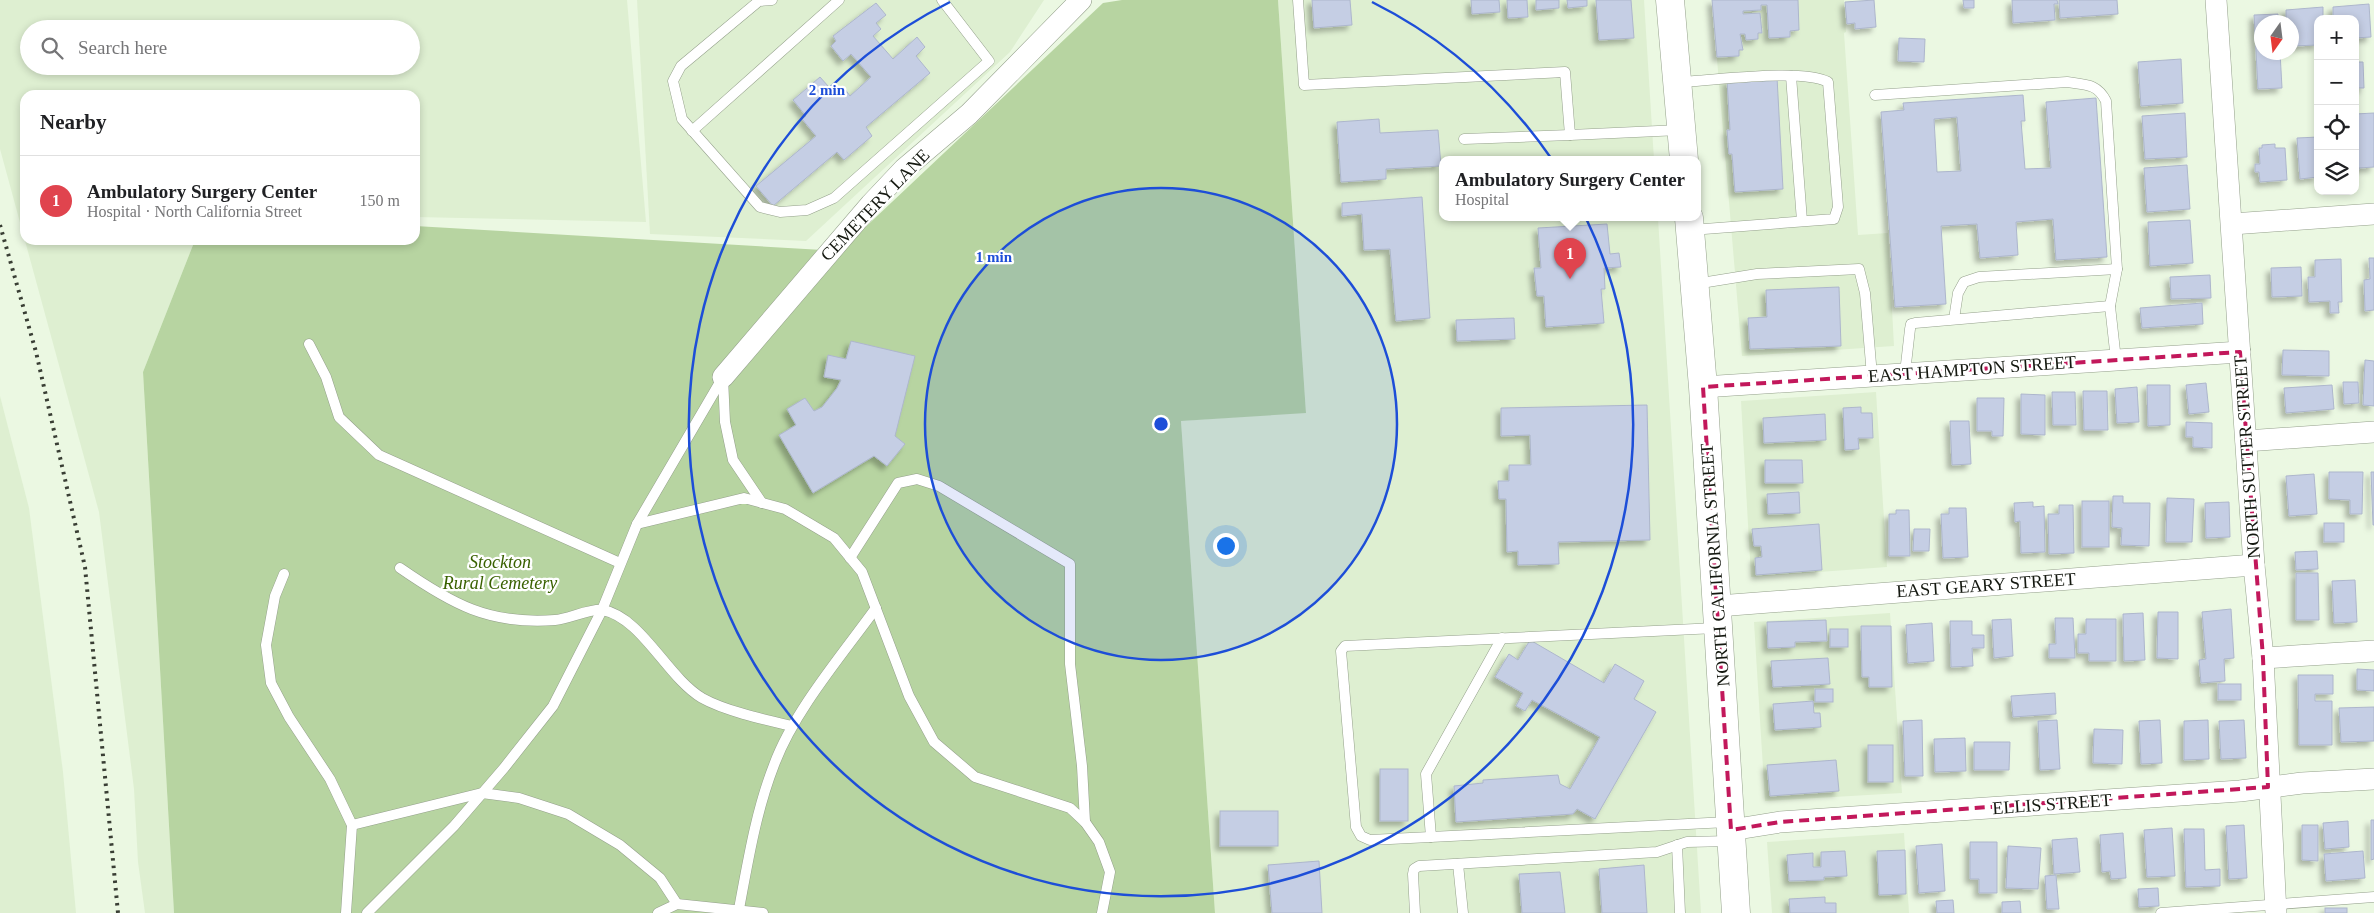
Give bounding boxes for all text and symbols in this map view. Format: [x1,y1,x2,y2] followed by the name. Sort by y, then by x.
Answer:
[2254,15,2299,60] north arrow
[2314,15,2359,195] map controls
[2314,15,2359,60] button: +
[20,20,420,75] search box
[38,34,66,62] icon: search
[78,37,167,58] text: Search here
[2314,60,2359,105] button: −
[809,82,846,98] text: 2 min
[2314,105,2359,150] button: locate
[40,110,107,134] text: Nearby
[816,145,934,265] street label: CEMETERY LANE
[2314,150,2359,195] button: layers
[1439,156,1701,221] popup
[1455,169,1685,190] text: Ambulatory Surgery Center
[87,181,317,202] text: Ambulatory Surgery Center
[1455,191,1509,208] text: Hospital
[52,192,60,209] text: 1
[360,192,400,209] text: 150 m
[87,203,302,220] text: Hospital · North California Street
[1554,238,1586,279] pin: 1
[976,249,1013,265] text: 1 min
[1867,352,2077,386] street label: EAST HAMPTON STREET
[2230,355,2264,559] street label: NORTH SUTTER STREET
[1152,415,1170,433] centre of rings
[1697,443,1733,687] street label: NORTH CALIFORNIA STREET
[1213,533,1239,559] your location
[442,552,557,593] park label: Stockton Rural Cemetery
[1896,569,2076,601] street label: EAST GEARY STREET
[1992,790,2112,818] street label: ELLIS STREET

